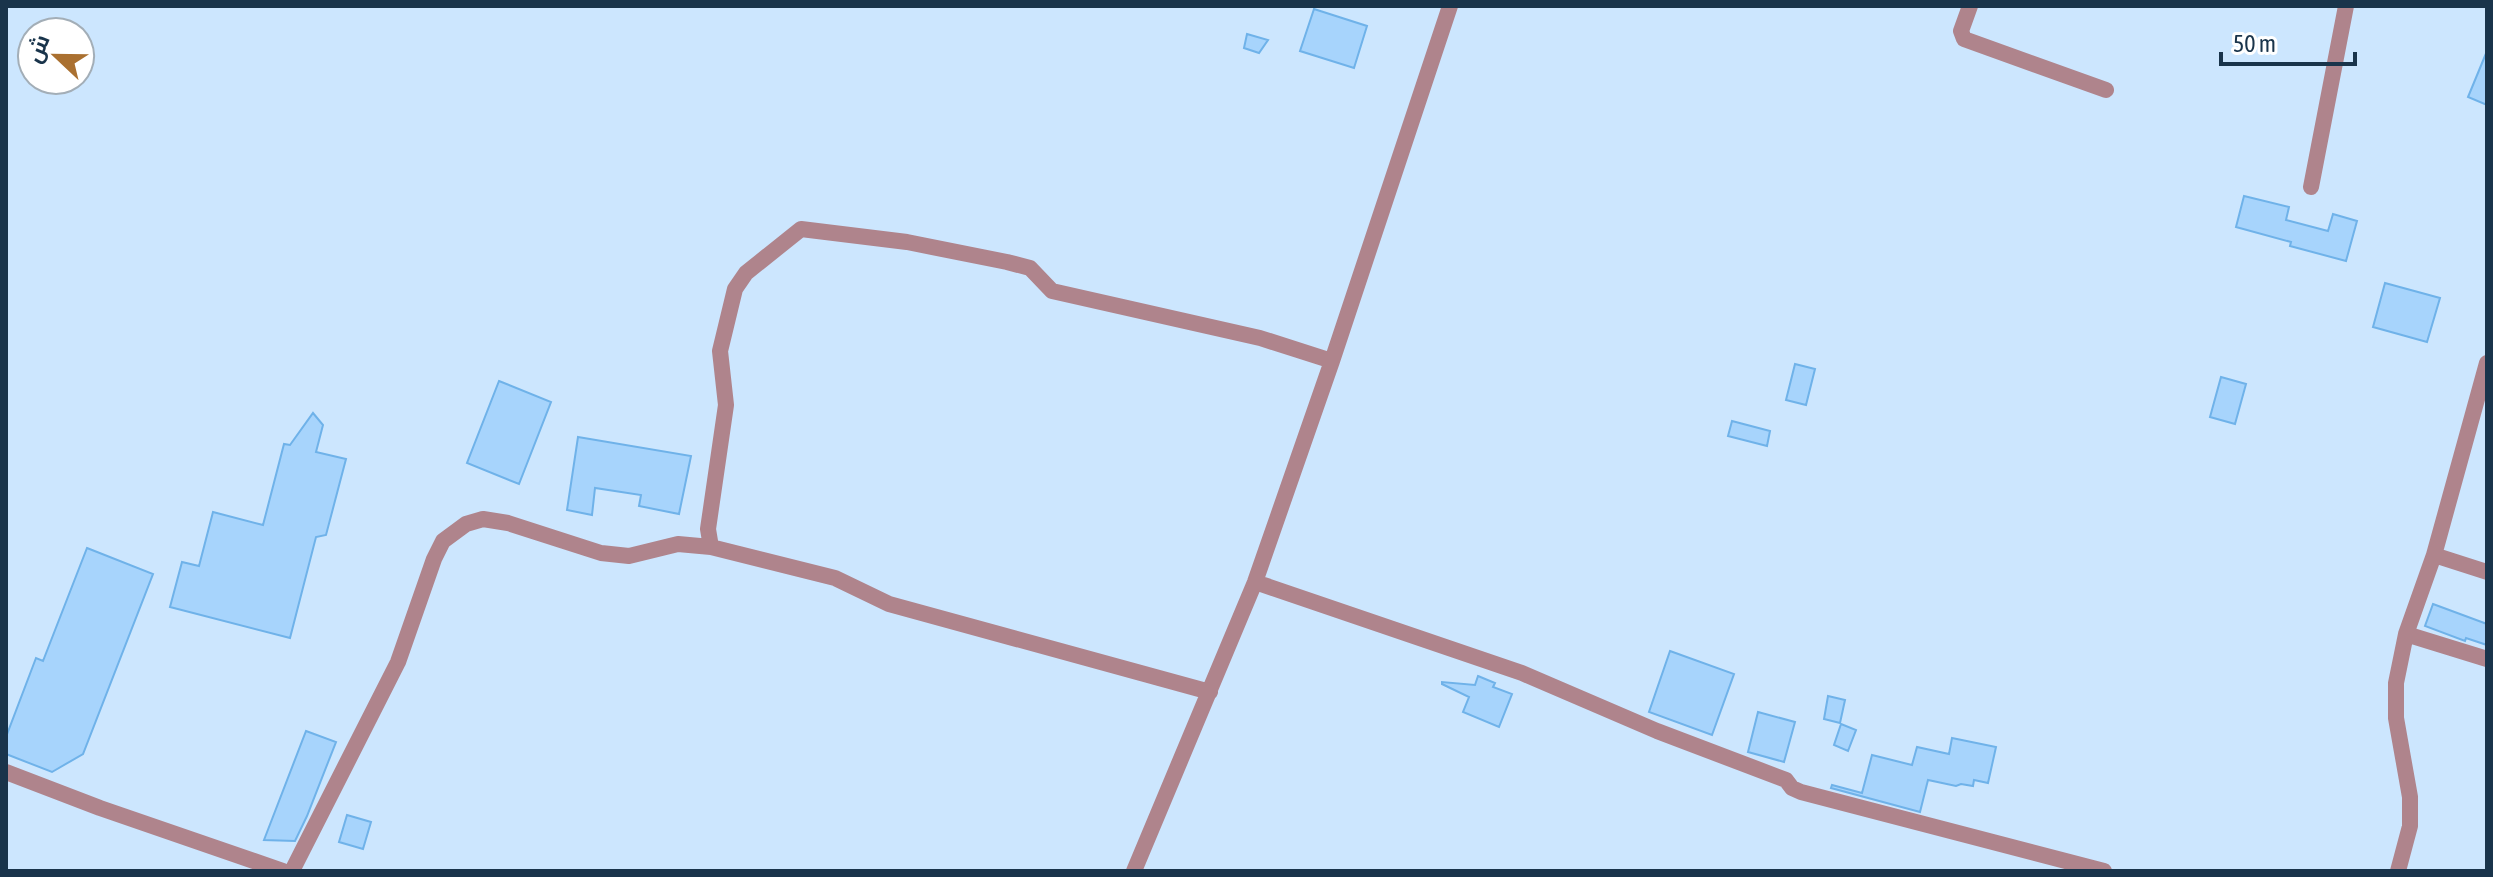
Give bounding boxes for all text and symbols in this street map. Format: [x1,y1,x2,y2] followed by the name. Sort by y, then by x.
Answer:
[16,16,96,96] north arrow
[2221,16,2355,66] scale bar
[2233,30,2276,57] text: 50 m
[20,31,56,67] text: ش

